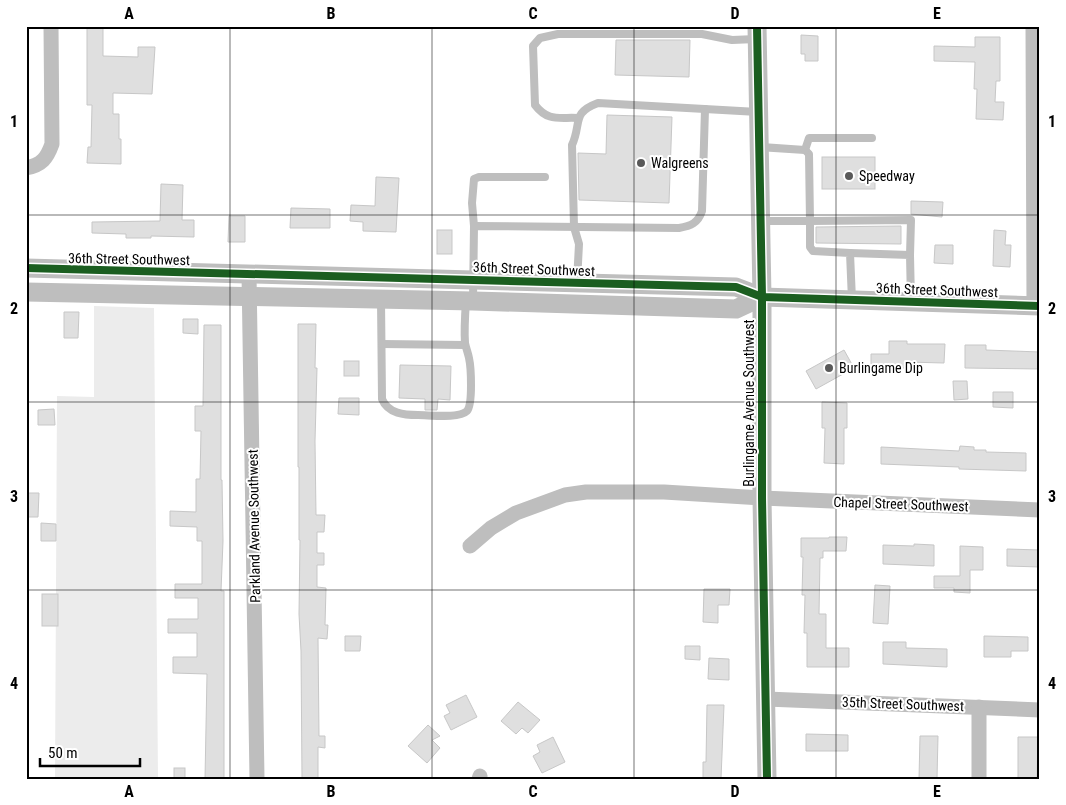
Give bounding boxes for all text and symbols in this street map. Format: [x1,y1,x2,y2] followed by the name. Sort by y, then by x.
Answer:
[124,4,134,23] text: A
[327,4,336,23] text: B
[528,4,538,23] text: C
[730,4,740,23] text: D
[933,4,941,23] text: E
[10,112,18,131] text: 1
[1048,112,1056,131] text: 1
[651,155,709,171] place label: Walgreens
[635,157,647,169] marker: Walgreens
[859,168,915,184] place label: Speedway
[843,170,855,182] marker: Speedway
[68,250,190,268] street label: 36th Street Southwest
[473,259,595,279] street label: 36th Street Southwest
[876,280,998,300] street label: 36th Street Southwest
[10,299,18,318] text: 2
[1048,299,1056,318] text: 2
[741,319,757,487] street label: Burlingame Avenue Southwest
[839,360,923,376] place label: Burlingame Dip
[823,362,835,374] marker: Burlingame Dip
[245,449,263,603] street label: Parkland Avenue Southwest
[10,487,18,506] text: 3
[1048,487,1056,506] text: 3
[833,494,969,514] street label: Chapel Street Southwest
[10,674,18,693] text: 4
[1048,674,1056,693] text: 4
[842,694,964,714] street label: 35th Street Southwest
[40,735,140,767] scale bar
[48,744,78,762] text: 50 m
[124,782,134,801] text: A
[327,782,336,801] text: B
[528,782,538,801] text: C
[730,782,740,801] text: D
[933,782,941,801] text: E

